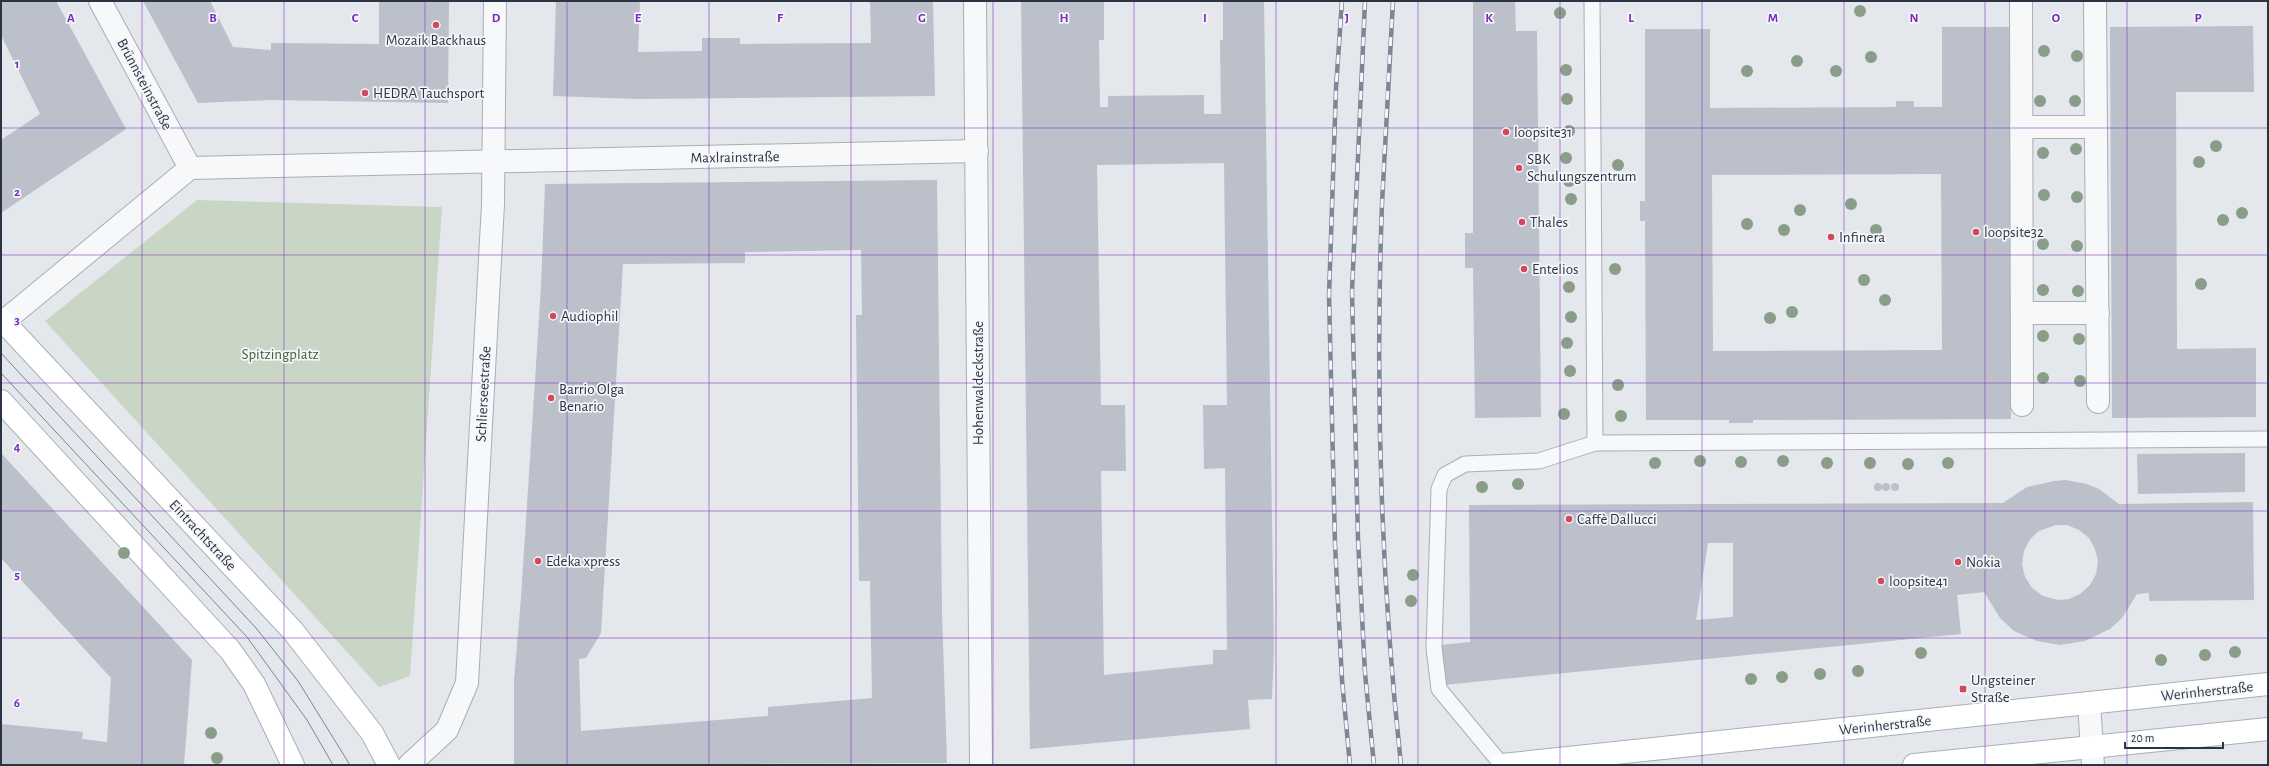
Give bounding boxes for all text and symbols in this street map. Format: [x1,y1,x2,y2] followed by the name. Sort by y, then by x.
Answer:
[67,12,75,25] text: A
[209,12,217,25] text: B
[352,12,359,25] text: C
[492,12,501,25] text: D
[635,12,642,25] text: E
[777,12,784,25] text: F
[918,12,926,25] text: G
[1059,12,1069,25] text: H
[1203,12,1207,25] text: I
[1345,12,1349,25] text: J
[1485,12,1493,25] text: K
[1628,12,1634,25] text: L
[1768,12,1778,25] text: M
[1909,12,1919,25] text: N
[2052,12,2061,25] text: O
[2194,12,2202,25] text: P
[431,20,441,30] marker: Mozaik Backhaus
[386,33,486,48] place label: Mozaik Backhaus
[114,36,175,132] street label: Brünnsteinstraße
[15,58,19,71] text: 1
[373,86,484,101] place label: HEDRA Tauchsport
[360,88,370,98] marker: HEDRA Tauchsport
[1514,125,1572,140] place label: loopsite31
[1501,127,1511,137] marker: loopsite31
[690,149,780,166] street label: Maxlrainstraße
[1527,152,1637,184] place label: SBK Schulungszentrum
[1514,163,1524,173] marker: SBK Schulungszentrum
[14,186,20,199] text: 2
[1530,215,1568,230] place label: Thales
[1517,217,1527,227] marker: Thales
[1984,225,2044,240] place label: loopsite32
[1971,227,1981,237] marker: loopsite32
[1839,230,1885,245] place label: Infinera
[1826,232,1836,242] marker: Infinera
[1532,262,1579,277] place label: Entelios
[1519,264,1529,274] marker: Entelios
[561,309,619,324] place label: Audiophil
[548,311,558,321] marker: Audiophil
[14,314,20,327] text: 3
[971,321,986,445] street label: Hohenwaldeckstraße
[473,346,494,442] street label: Schlierseestraße
[241,347,319,362] park label: Spitzingplatz
[559,382,624,414] place label: Barrio Olga Benario
[546,393,556,403] marker: Barrio Olga Benario
[14,441,21,454] text: 4
[166,497,239,574] street label: Eintrachtstraße
[1577,512,1657,527] place label: Caffè Dallucci
[1564,514,1574,524] marker: Caffè Dallucci
[546,554,620,569] place label: Edeka xpress
[1966,555,2001,570] place label: Nokia
[533,556,543,566] marker: Edeka xpress
[1953,557,1963,567] marker: Nokia
[14,569,20,582] text: 5
[1889,574,1948,589] place label: loopsite41
[1876,576,1886,586] marker: loopsite41
[1971,673,2035,705] place label: Ungsteiner Straße
[2160,679,2254,704] street label: Werinherstraße
[1958,684,1968,694] marker: Ungsteiner Straße
[14,697,20,710] text: 6
[1838,713,1932,738] street label: Werinherstraße
[2125,724,2223,750] scale bar
[2131,732,2154,744] text: 20 m

